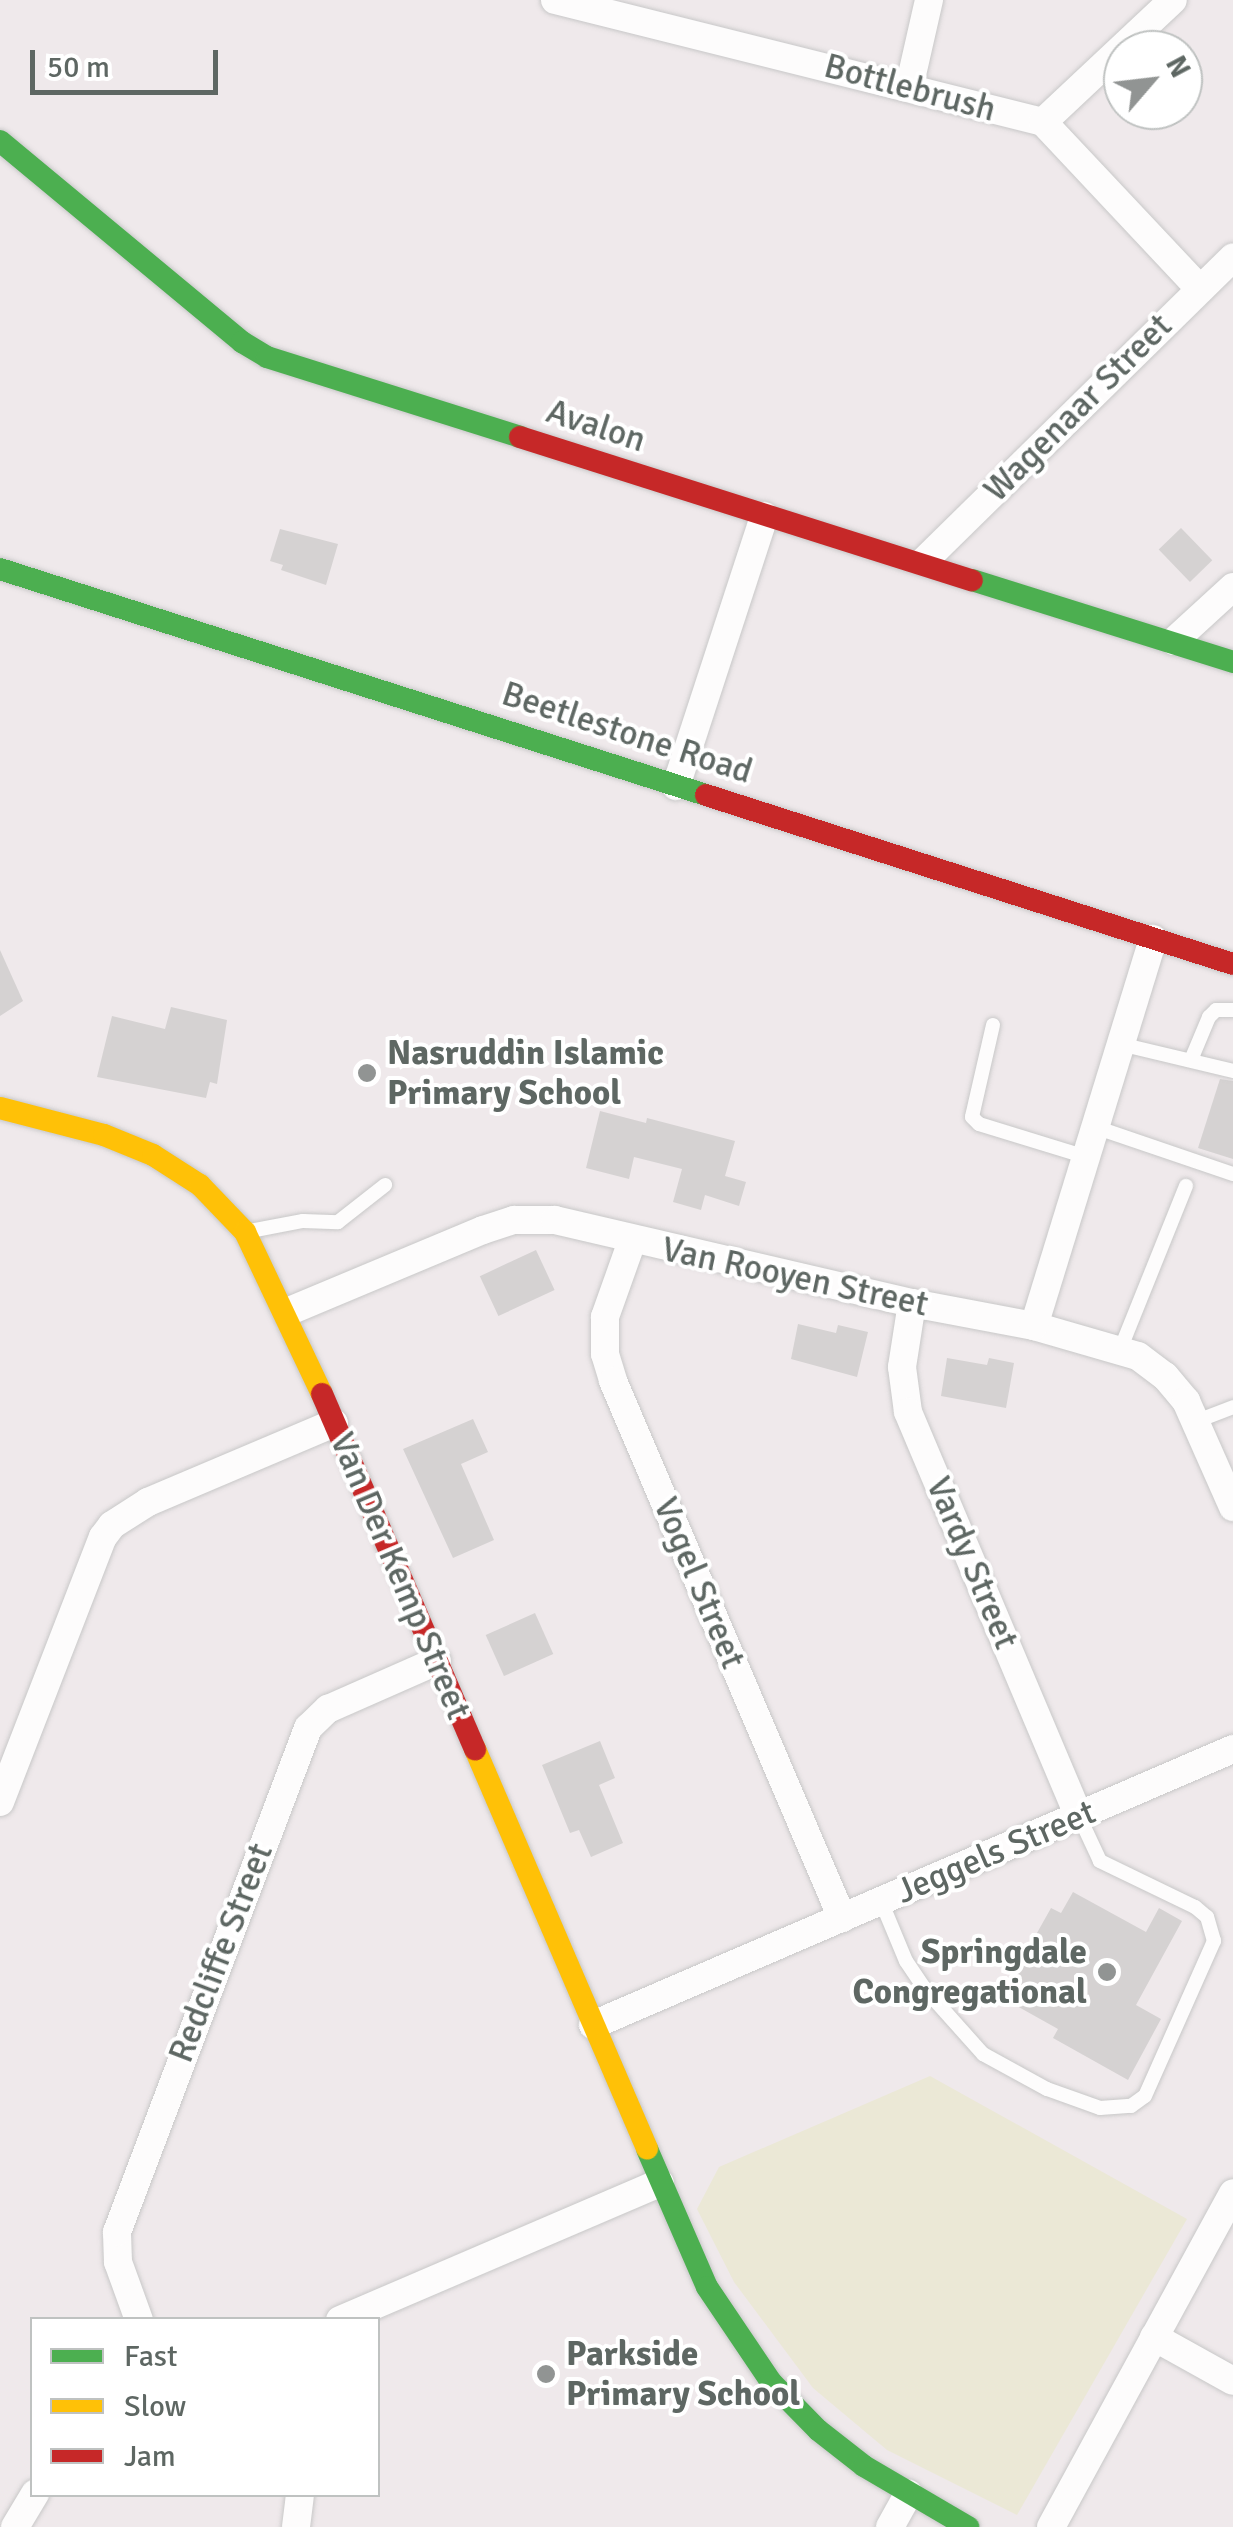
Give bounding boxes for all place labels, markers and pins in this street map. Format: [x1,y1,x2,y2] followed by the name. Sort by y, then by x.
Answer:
[387,1032,664,1114] place label: Nasruddin Islamic Primary School
[356,1062,378,1084] marker: Nasruddin Islamic Primary School
[853,1931,1087,2013] place label: Springdale Congregational
[1096,1961,1118,1983] marker: Springdale Congregational
[566,2333,800,2415] place label: Parkside Primary School
[535,2363,557,2385] marker: Parkside Primary School

